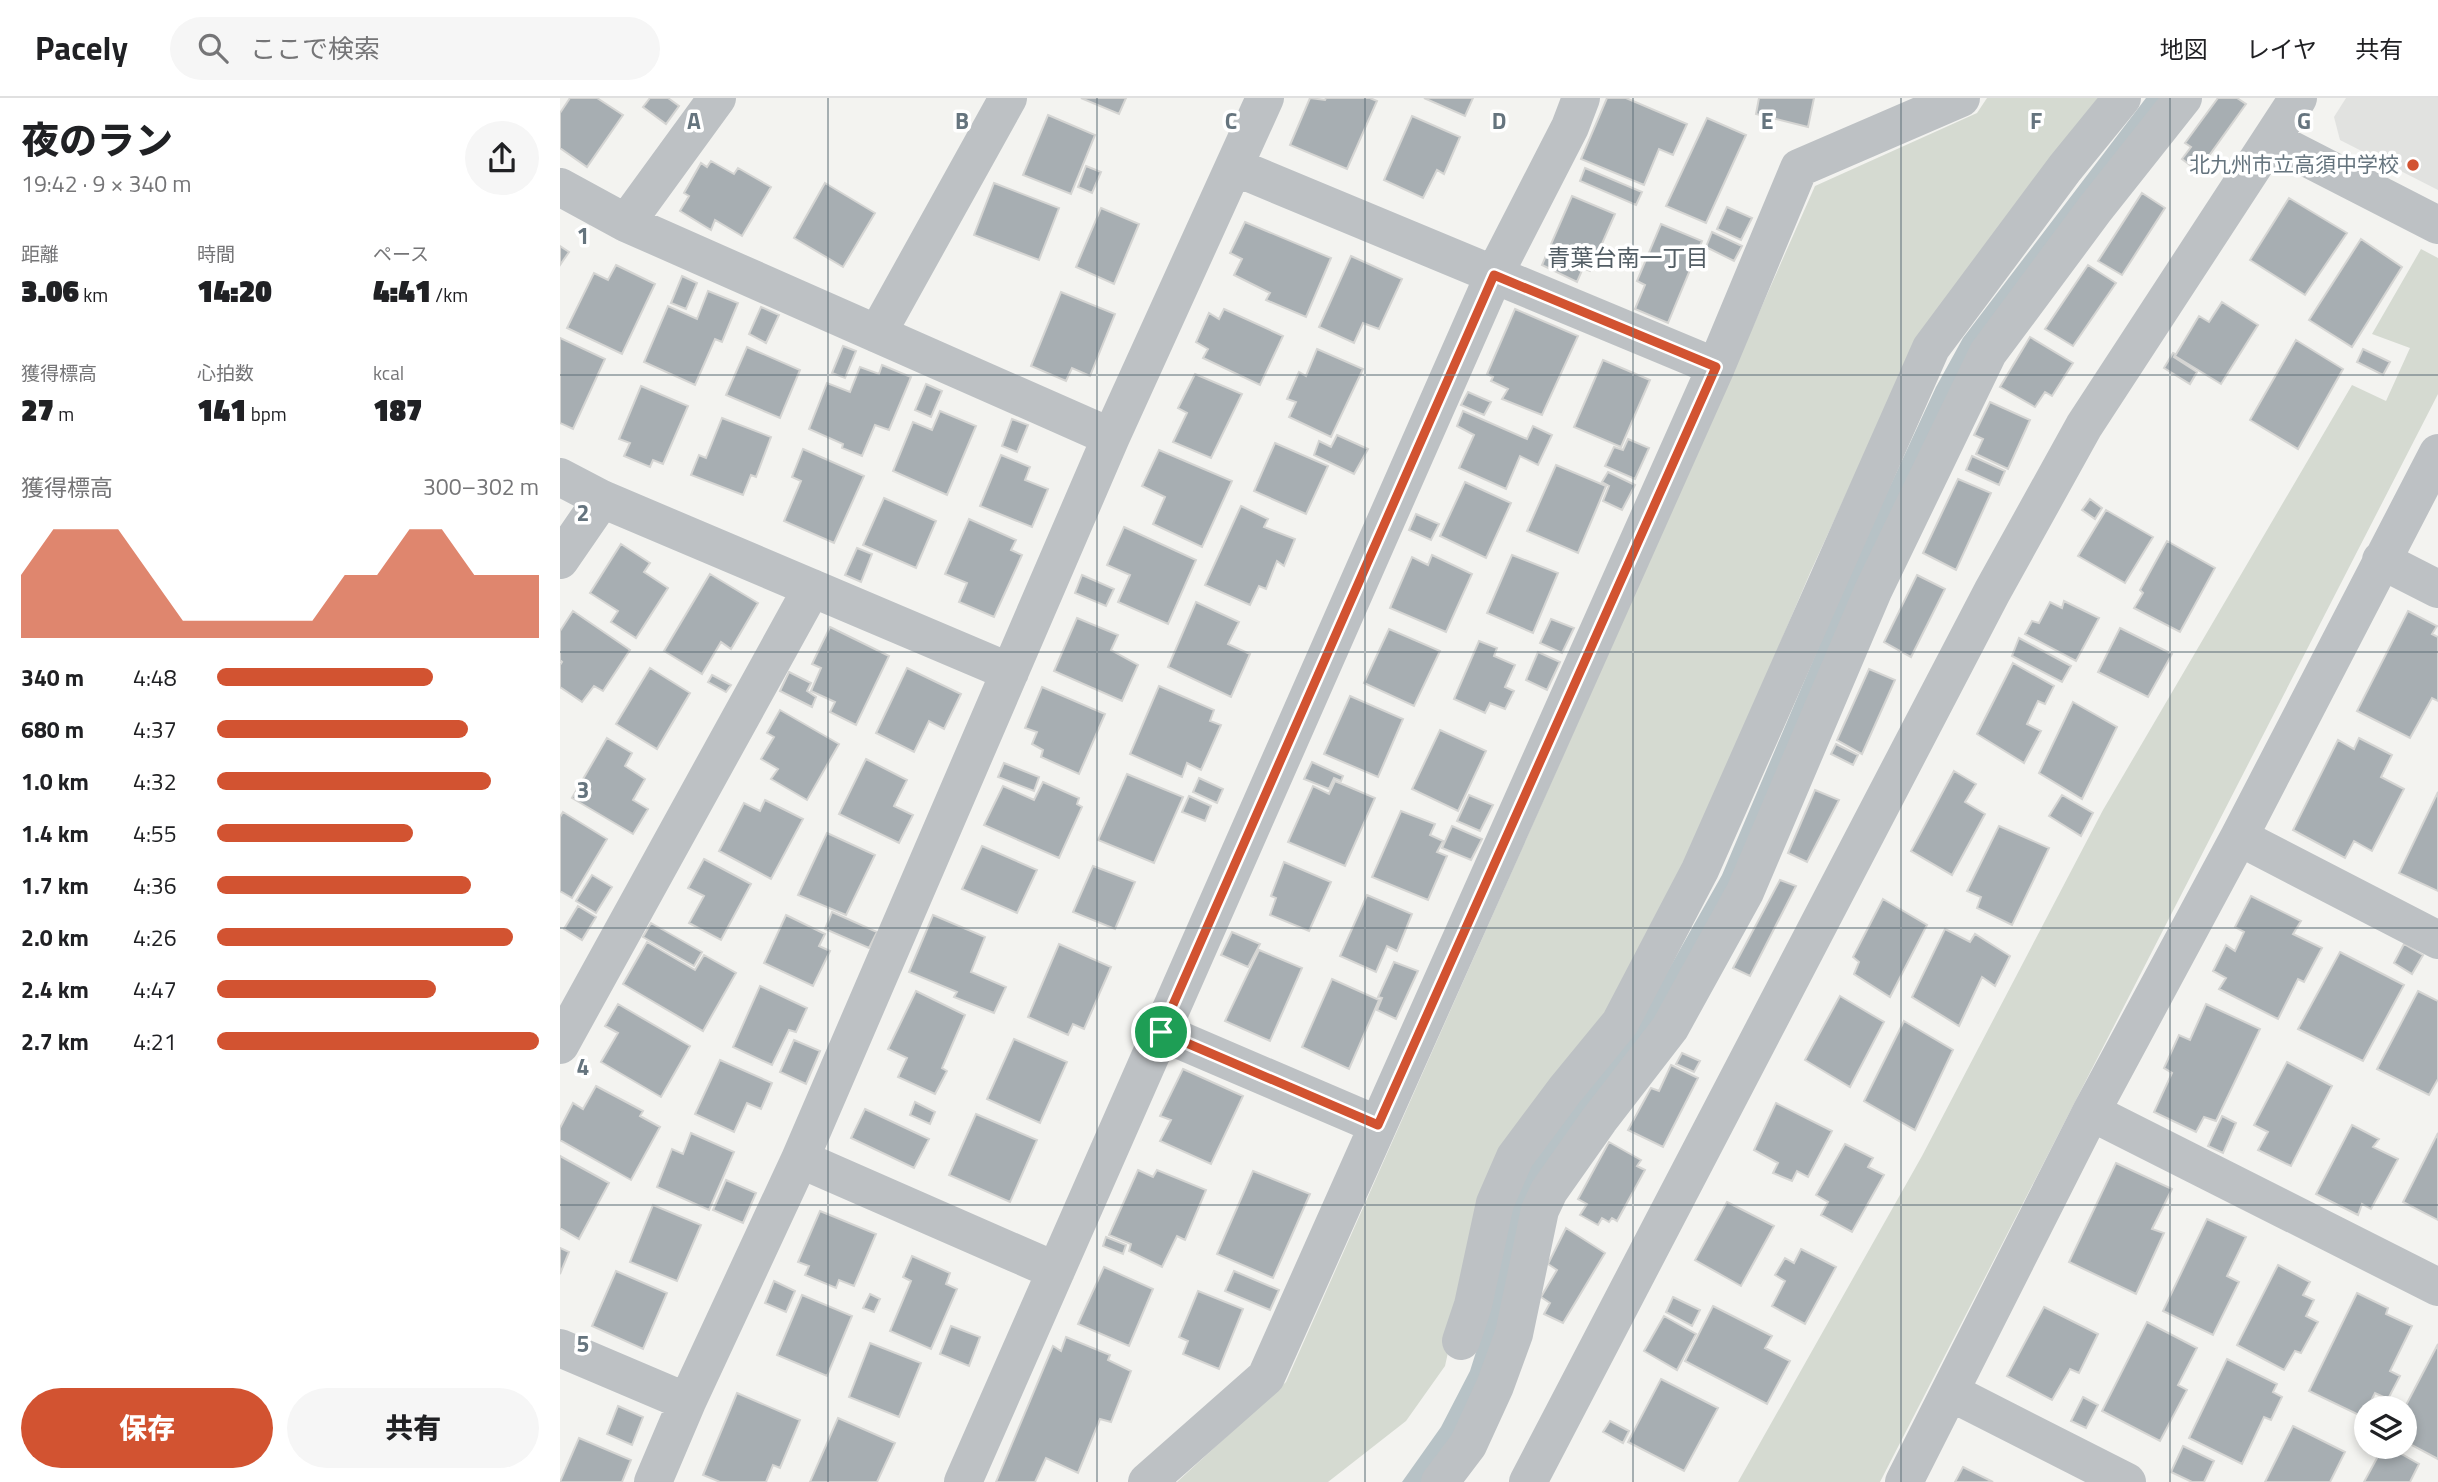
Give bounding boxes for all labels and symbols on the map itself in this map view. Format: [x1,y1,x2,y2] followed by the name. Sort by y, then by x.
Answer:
[687,103,701,138] text: A
[955,103,969,138] text: B
[1225,103,1237,138] text: C
[1492,103,1506,138] text: D
[1761,103,1773,138] text: E
[2030,103,2042,138] text: F
[2297,103,2311,138] text: G
[2189,148,2399,180] place label: 北九州市立高須中学校
[2405,157,2421,173] marker: 北九州市立高須中学校
[577,218,589,253] text: 1
[1548,240,1709,275] district label: 青葉台南一丁目
[577,495,589,530] text: 2
[577,772,589,807] text: 3
[1131,1002,1191,1062] pin
[577,1049,589,1084] text: 4
[577,1326,589,1361] text: 5

